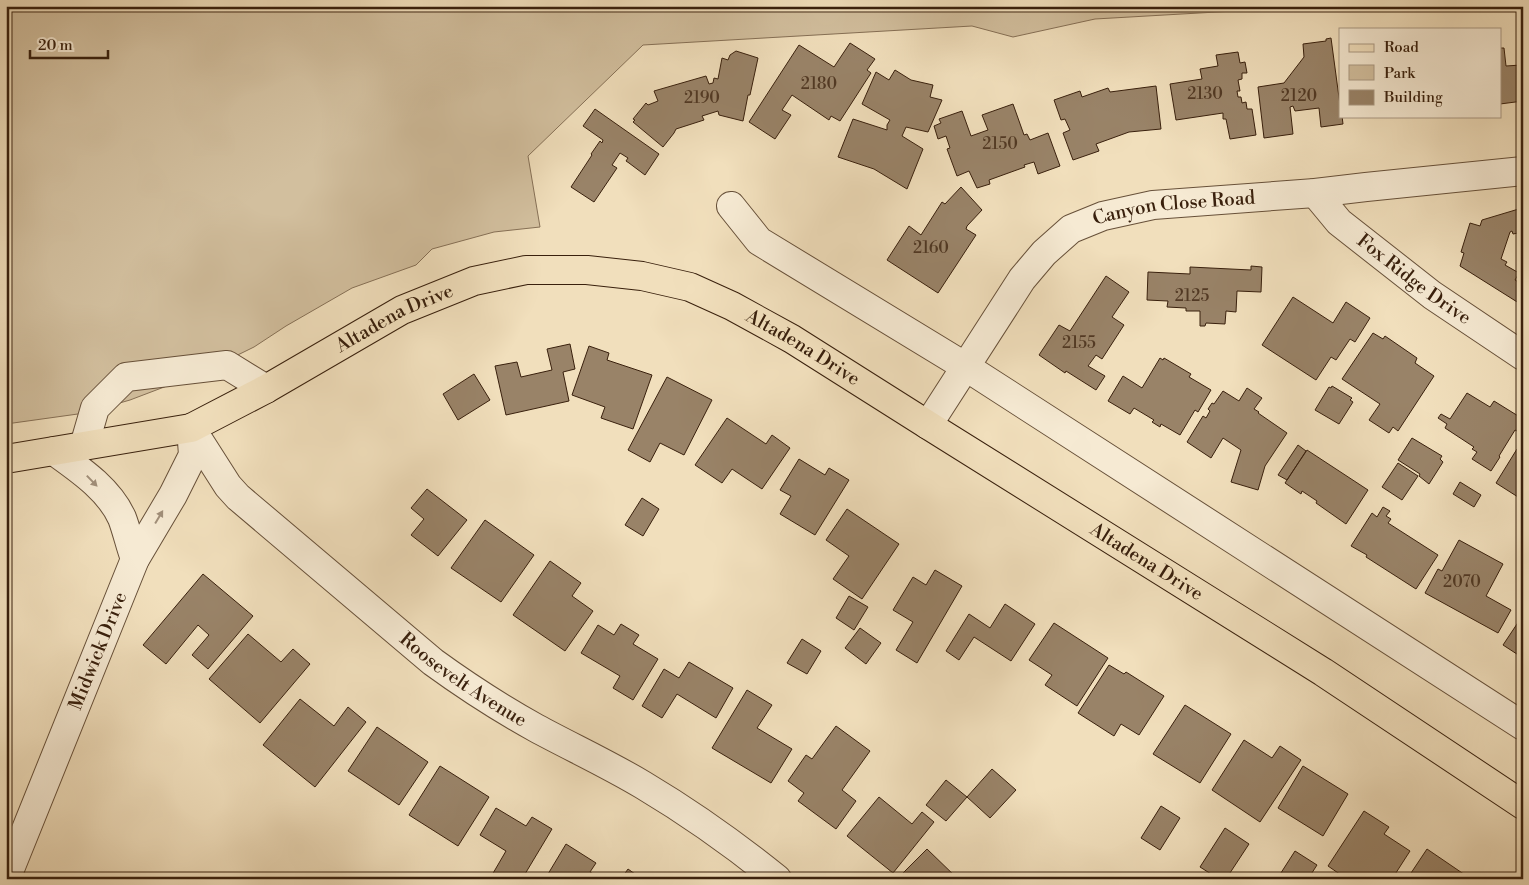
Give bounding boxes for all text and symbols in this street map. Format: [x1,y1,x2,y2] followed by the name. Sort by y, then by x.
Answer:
[30,28,108,60] scale bar
[1339,28,1502,118] legend
[38,36,73,55] text: 20 m
[1384,38,1419,57] text: Road
[1384,64,1416,83] text: Park
[801,74,837,94] house number: 2180
[1187,84,1223,104] house number: 2130
[1281,86,1317,106] house number: 2120
[684,88,720,108] house number: 2190
[1383,88,1443,107] text: Building
[982,134,1018,154] house number: 2150
[1089,185,1256,231] street label: Canyon Close Road
[1352,229,1476,330] street label: Fox Ridge Drive
[913,238,949,258] house number: 2160
[330,279,457,359] street label: Altadena Drive
[1175,286,1209,306] house number: 2125
[741,304,865,391] street label: Altadena Drive
[1062,333,1096,353] house number: 2155
[86,475,98,487] one-way arrow
[155,511,164,524] one-way arrow
[1085,517,1208,606] street label: Altadena Drive
[1443,572,1481,592] house number: 2070
[63,588,133,713] street label: Midwick Drive
[395,627,531,732] street label: Roosevelt Avenue

